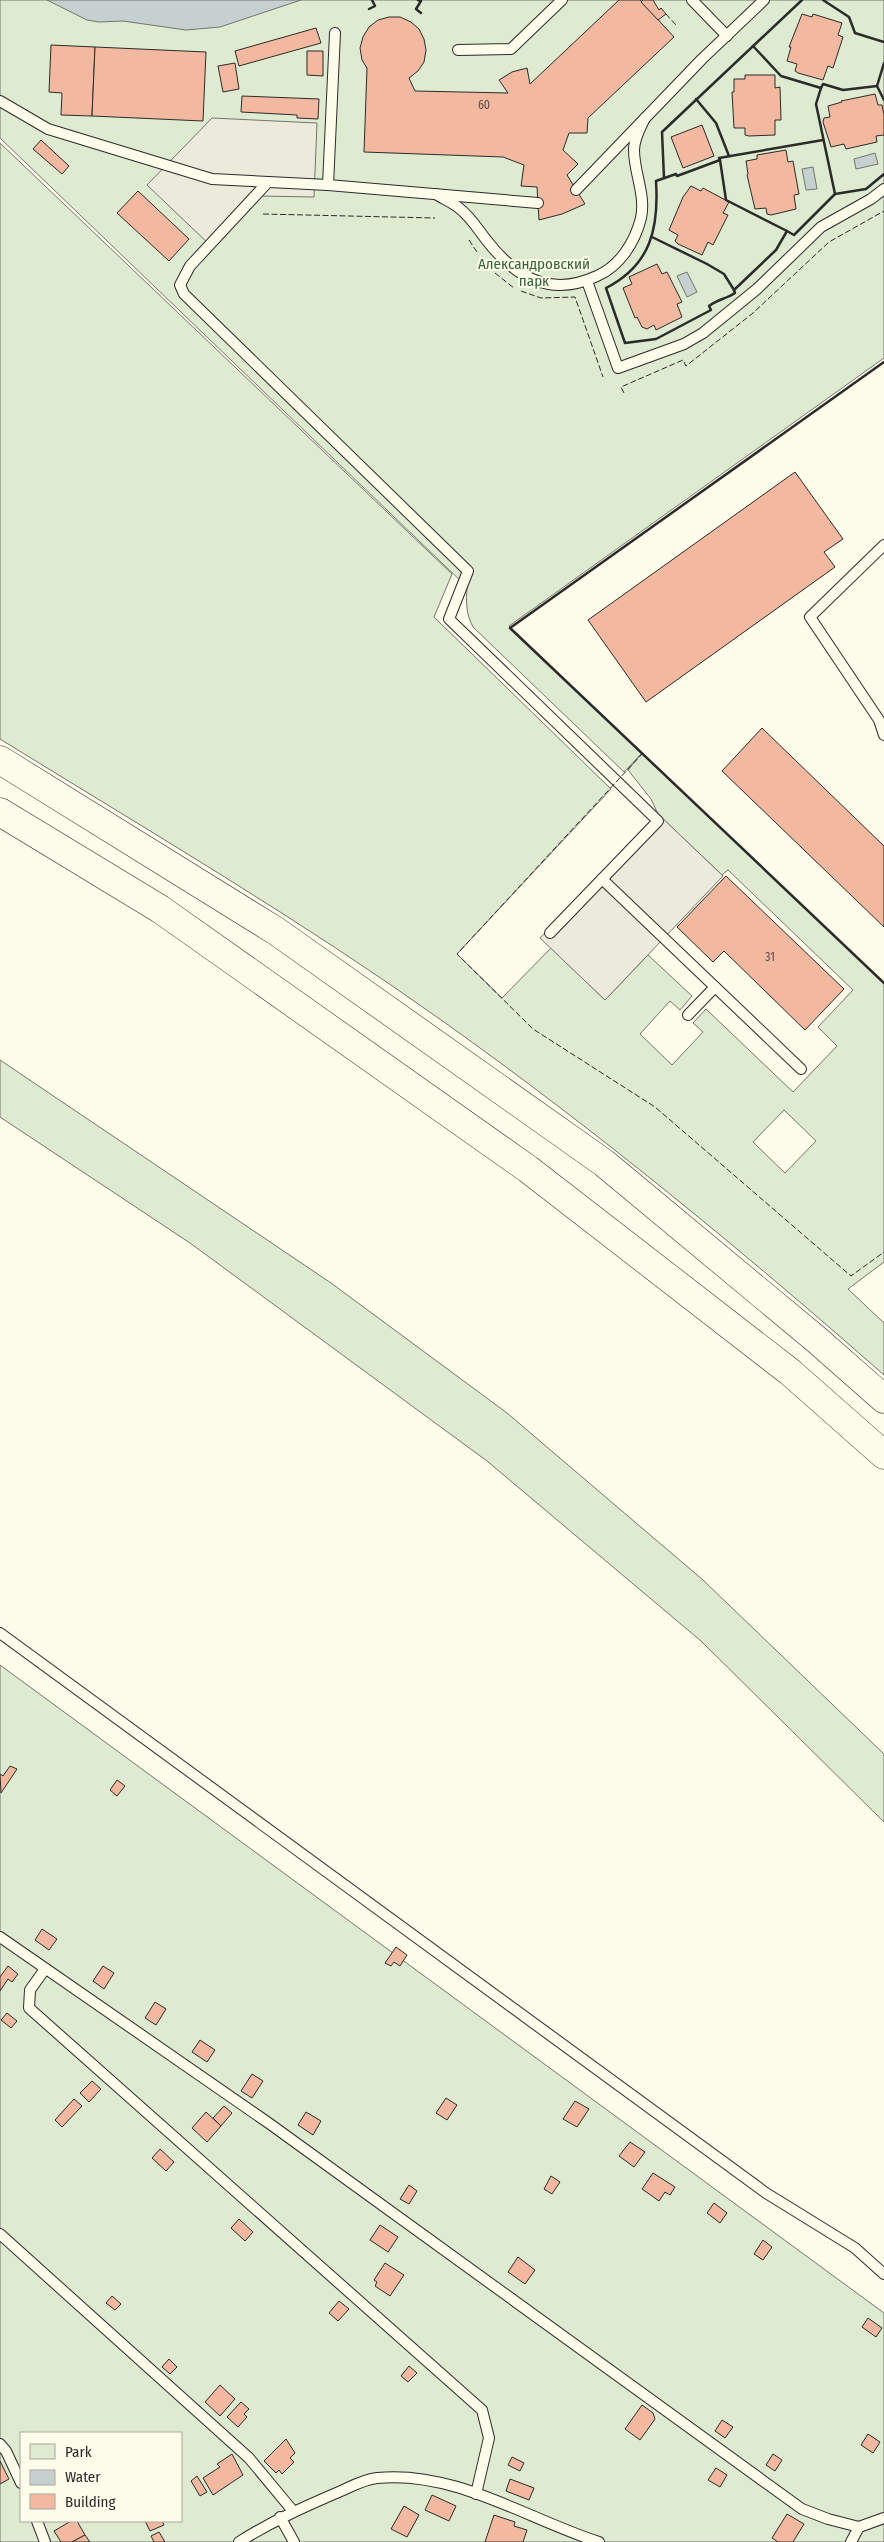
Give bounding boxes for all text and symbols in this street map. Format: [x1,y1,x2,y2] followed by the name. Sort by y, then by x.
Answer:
[478,98,490,112] house number: 60
[478,255,590,290] park label: Александровский парк
[765,950,775,964] house number: 31
[20,2432,182,2522] legend
[65,2443,92,2461] text: Park
[65,2468,101,2486] text: Water
[65,2493,116,2511] text: Building

